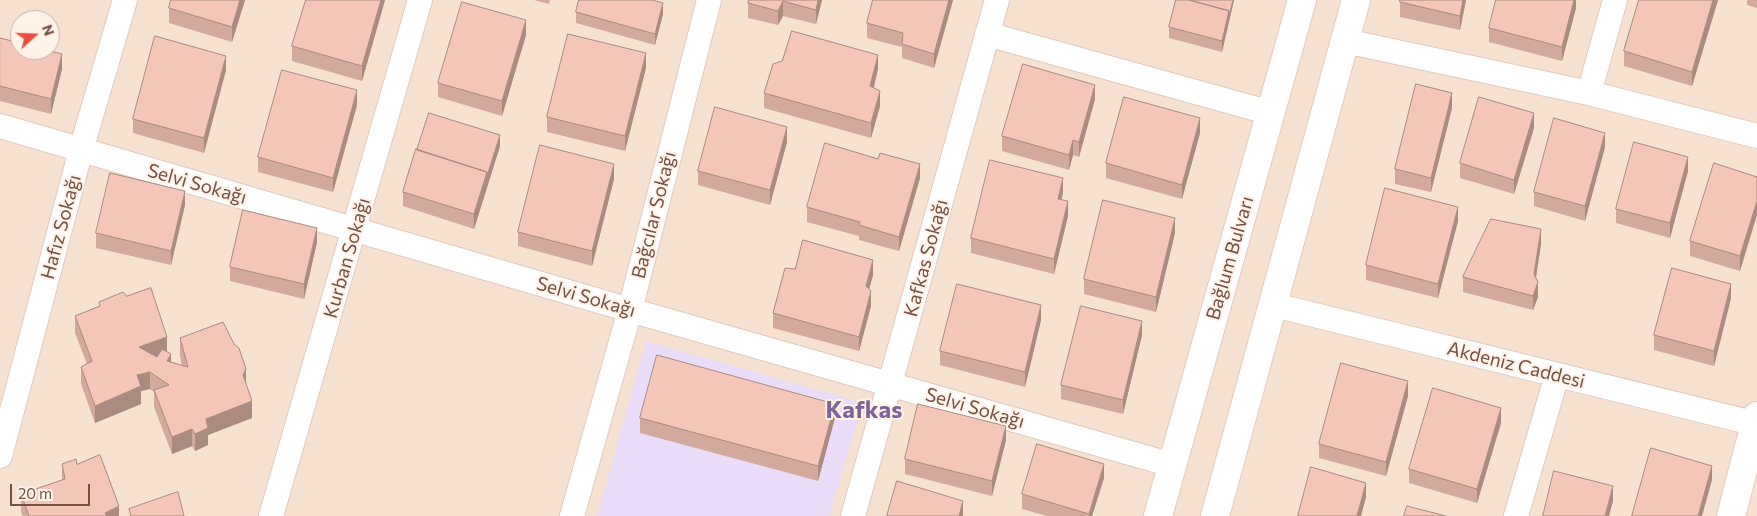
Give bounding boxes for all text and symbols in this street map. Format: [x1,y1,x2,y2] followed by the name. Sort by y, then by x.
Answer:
[10,10,60,60] north arrow
[39,22,58,38] text: N
[627,149,681,281] street label: Bağcılar Sokağı
[145,159,249,209] street label: Selvi Sokağı
[36,172,86,282] street label: Hafız Sokağı
[1201,193,1259,323] street label: Bağlum Bulvarı
[319,195,375,321] street label: Kurban Sokağı
[899,197,953,319] street label: Kafkas Sokağı
[534,272,638,322] street label: Selvi Sokağı
[1445,337,1587,393] street label: Akdeniz Caddesi
[923,383,1027,433] street label: Selvi Sokağı
[826,396,902,424] district label: Kafkas
[12,474,92,506] scale bar
[18,484,52,502] text: 20 m

